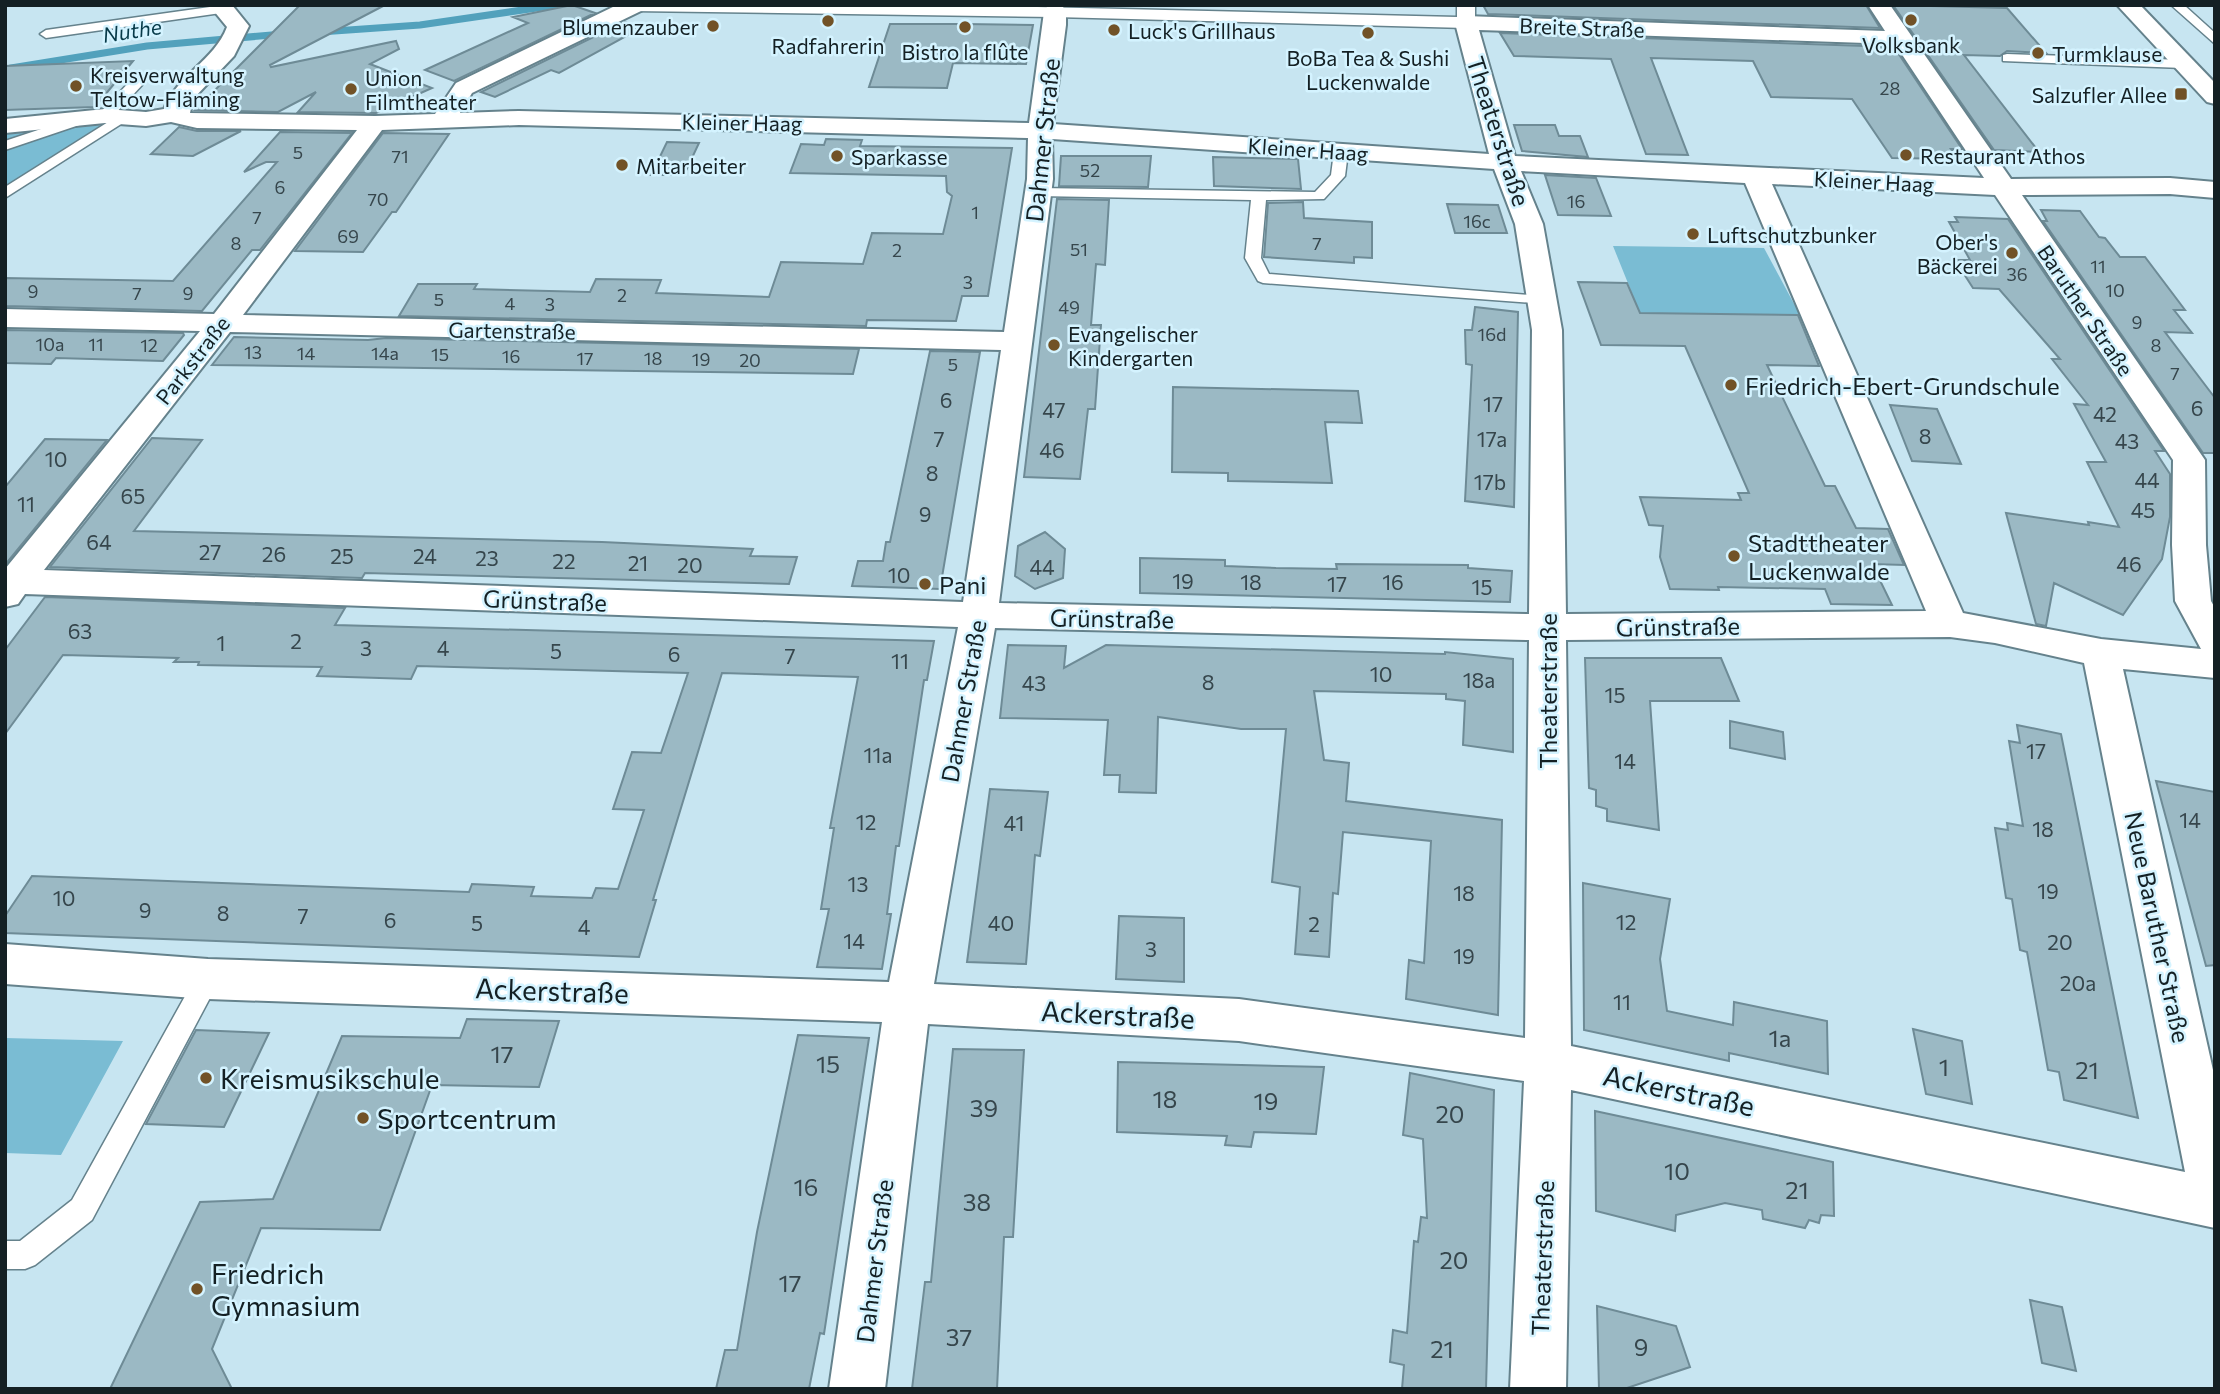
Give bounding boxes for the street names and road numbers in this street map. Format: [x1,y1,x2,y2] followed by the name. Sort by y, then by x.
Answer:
[1519,12,1645,42] street label: Breite Straße
[1461,53,1537,209] street label: Theaterstraße
[1019,57,1065,223] street label: Dahmer Straße
[682,108,802,136] street label: Kleiner Haag
[1247,132,1369,166] street label: Kleiner Haag
[1813,165,1935,197] street label: Kleiner Haag
[2033,240,2139,380] street label: Baruther Straße
[150,311,234,409] street label: Parkstraße
[448,316,576,344] street label: Gartenstraße
[482,583,608,617] street label: Grünstraße
[1050,602,1174,634] street label: Grünstraße
[1616,610,1740,642] street label: Grünstraße
[1533,613,1562,769] street label: Theaterstraße
[934,617,992,785] street label: Dahmer Straße
[2119,809,2197,1045] street label: Neue Baruther Straße
[474,970,630,1010] street label: Ackerstraße
[1040,993,1196,1035] street label: Ackerstraße
[1600,1057,1758,1123] street label: Ackerstraße
[850,1178,898,1344] street label: Dahmer Straße
[1525,1180,1559,1336] street label: Theaterstraße

